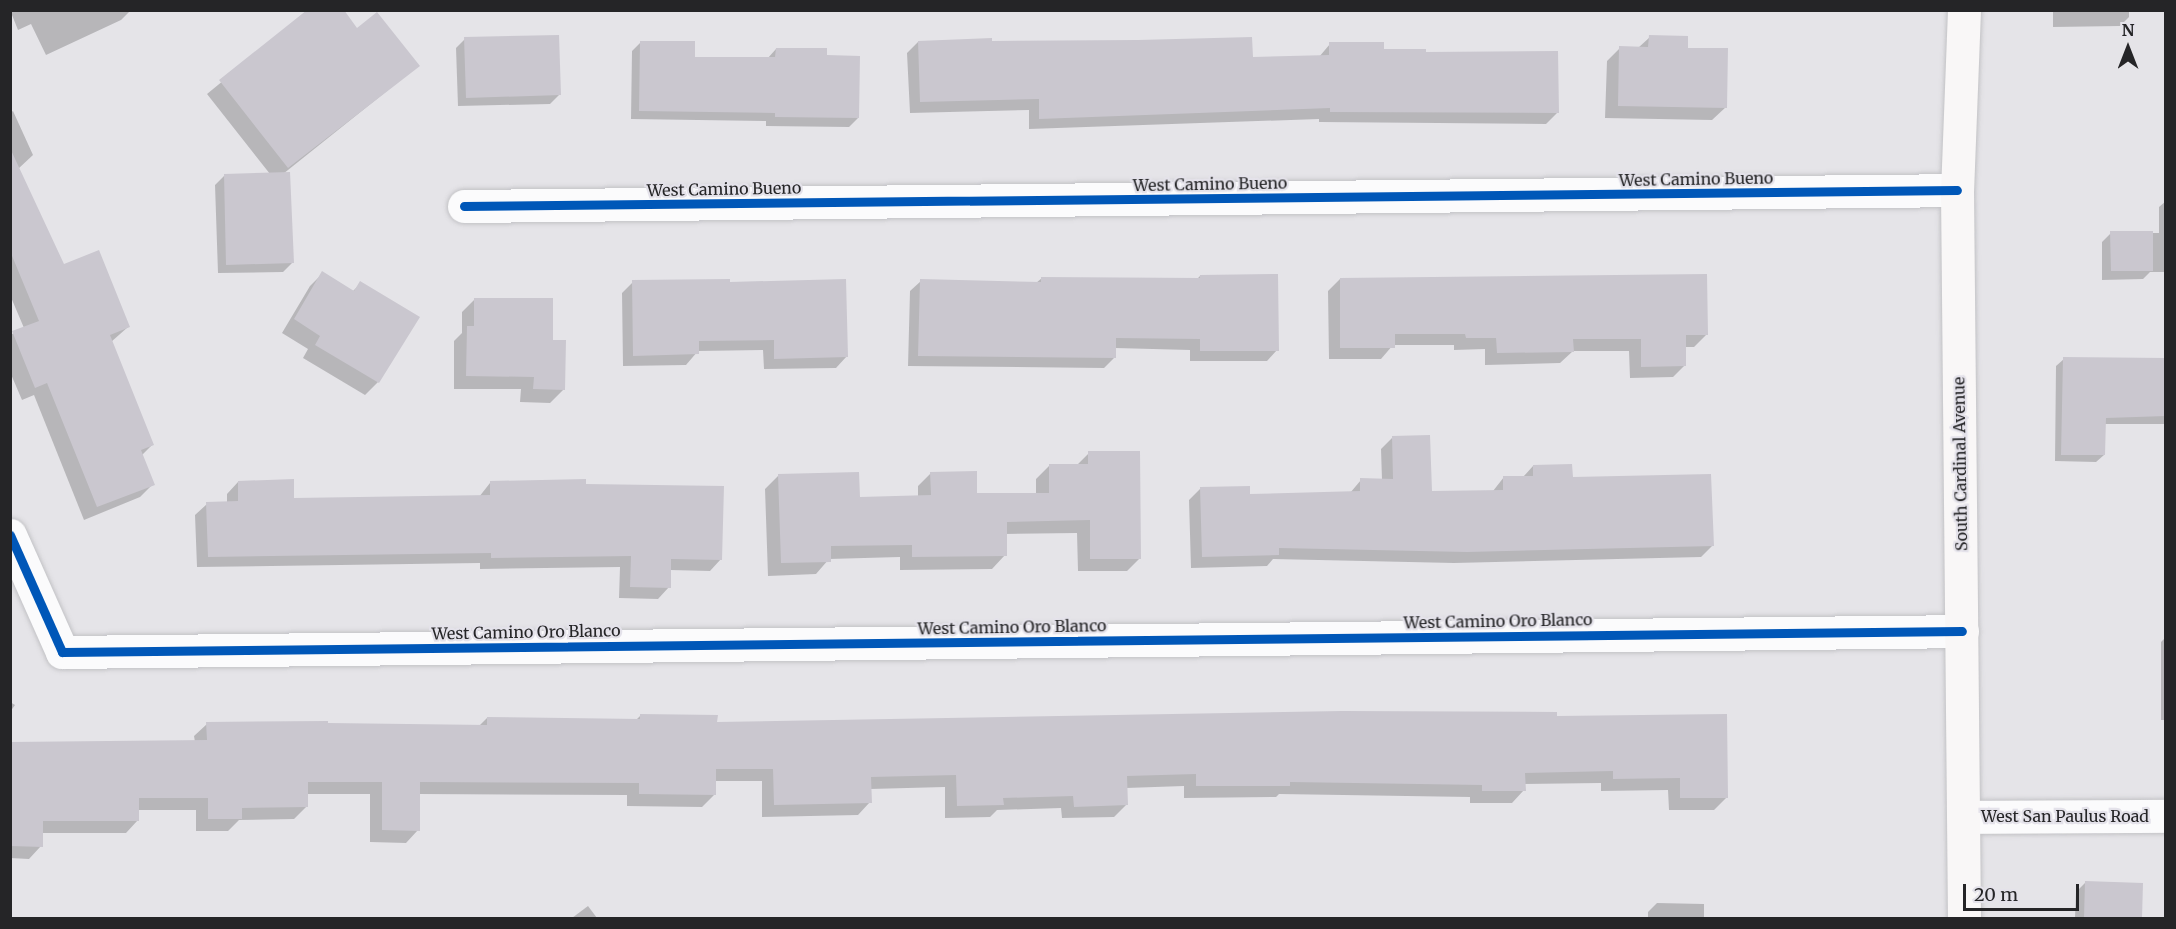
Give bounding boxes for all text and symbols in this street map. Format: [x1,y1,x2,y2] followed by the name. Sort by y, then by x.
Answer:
[2098,18,2158,78] north arrow
[2122,20,2134,40] text: N
[1619,168,1773,190] street label: West Camino Bueno
[1133,173,1287,195] street label: West Camino Bueno
[647,178,801,200] street label: West Camino Bueno
[1949,377,1971,551] street label: South Cardinal Avenue
[1403,610,1593,632] street label: West Camino Oro Blanco
[917,616,1107,638] street label: West Camino Oro Blanco
[431,621,621,643] street label: West Camino Oro Blanco
[1981,806,2149,826] street label: West San Paulus Road
[1966,872,2082,910] scale bar
[1974,883,2018,906] text: 20 m

